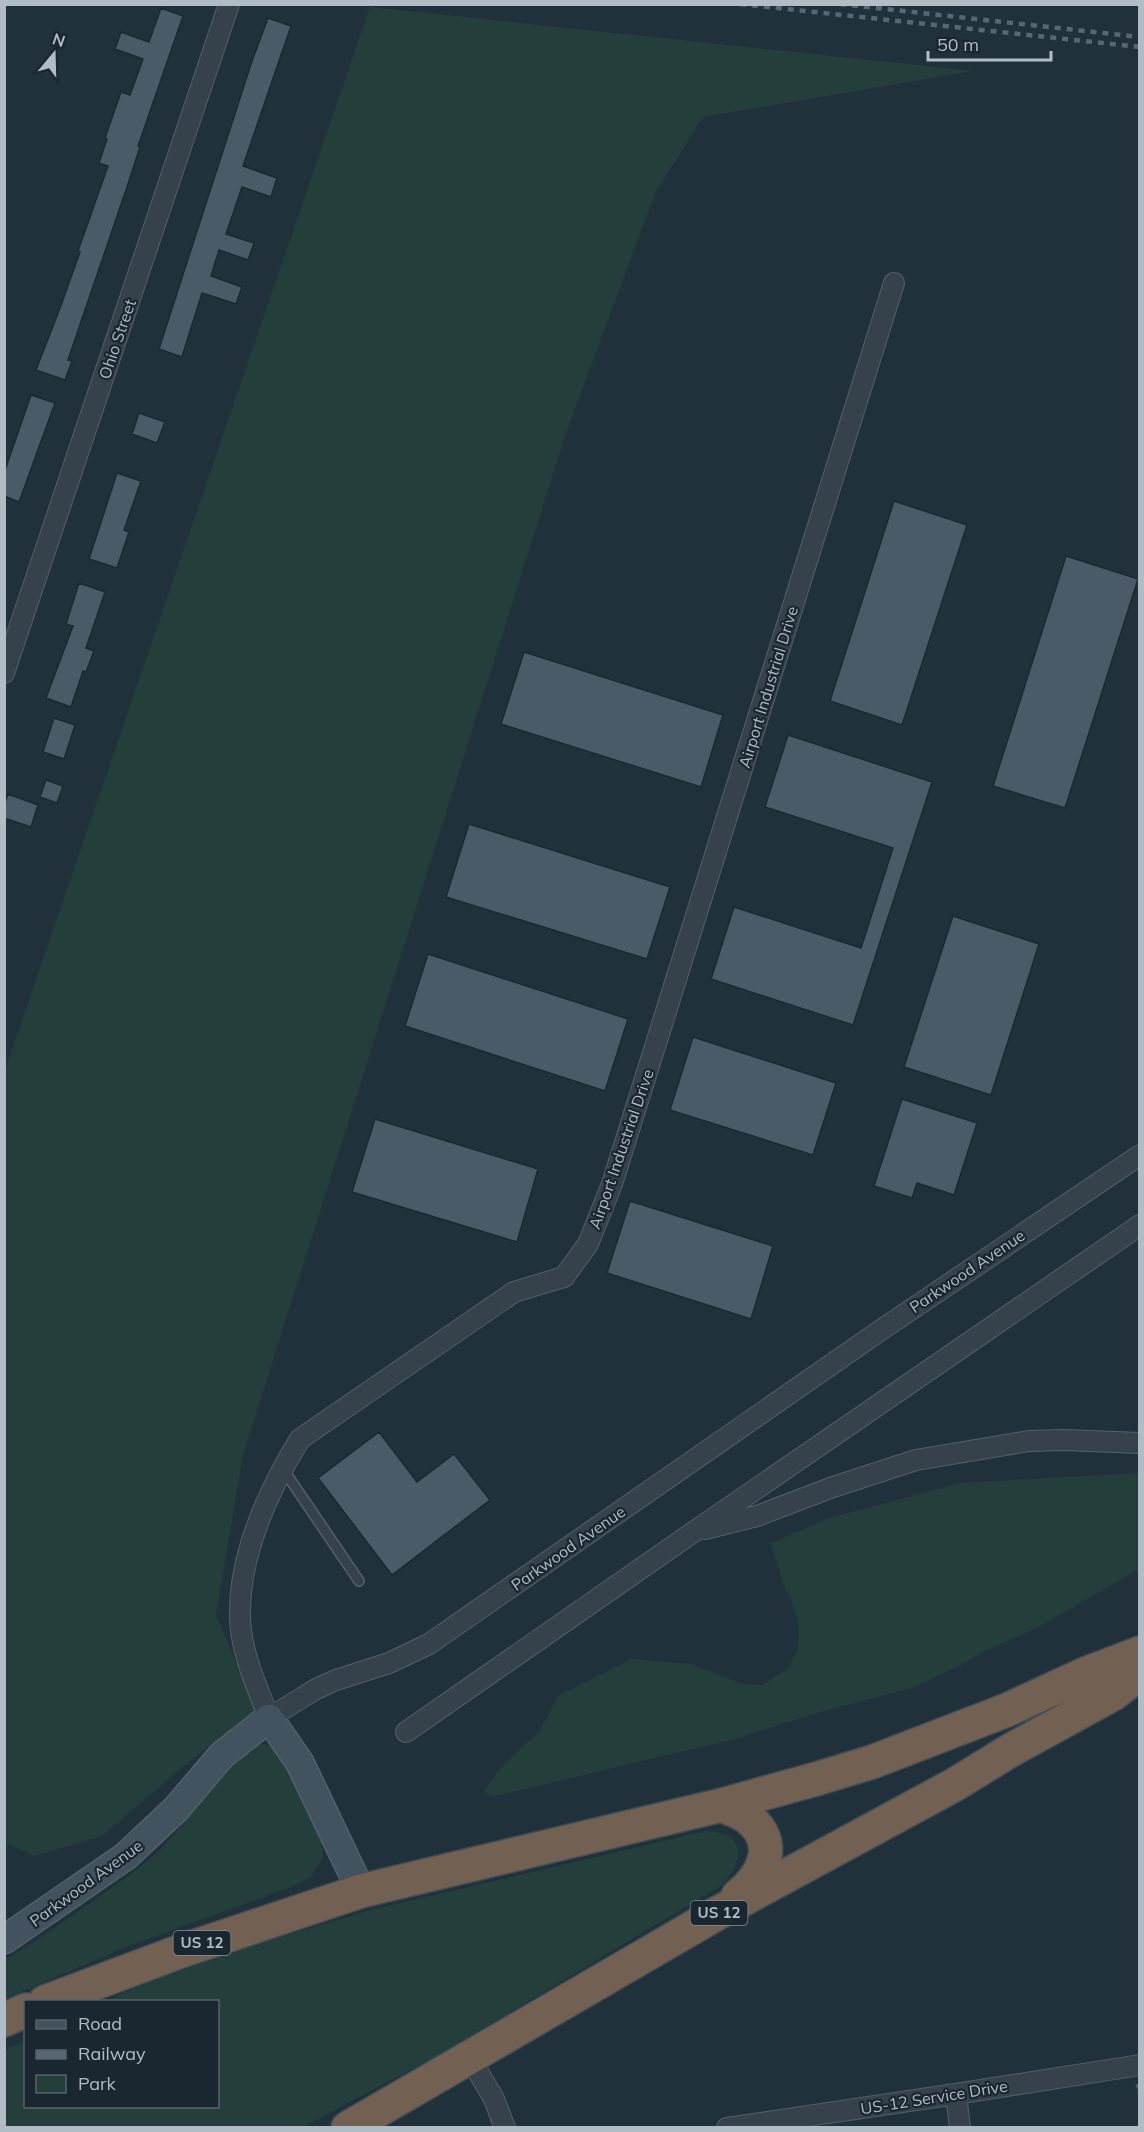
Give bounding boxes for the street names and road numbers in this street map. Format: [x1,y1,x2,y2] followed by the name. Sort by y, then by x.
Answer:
[94,296,140,382] street label: Ohio Street
[734,604,802,770] street label: Airport Industrial Drive
[584,1066,658,1232] street label: Airport Industrial Drive
[905,1225,1029,1317] street label: Parkwood Avenue
[507,1501,629,1595] street label: Parkwood Avenue
[26,1835,146,1931] street label: Parkwood Avenue
[690,1901,748,1925] road number: US 12
[174,1931,230,1955] road number: US 12
[859,2076,1009,2118] street label: US-12 Service Drive

